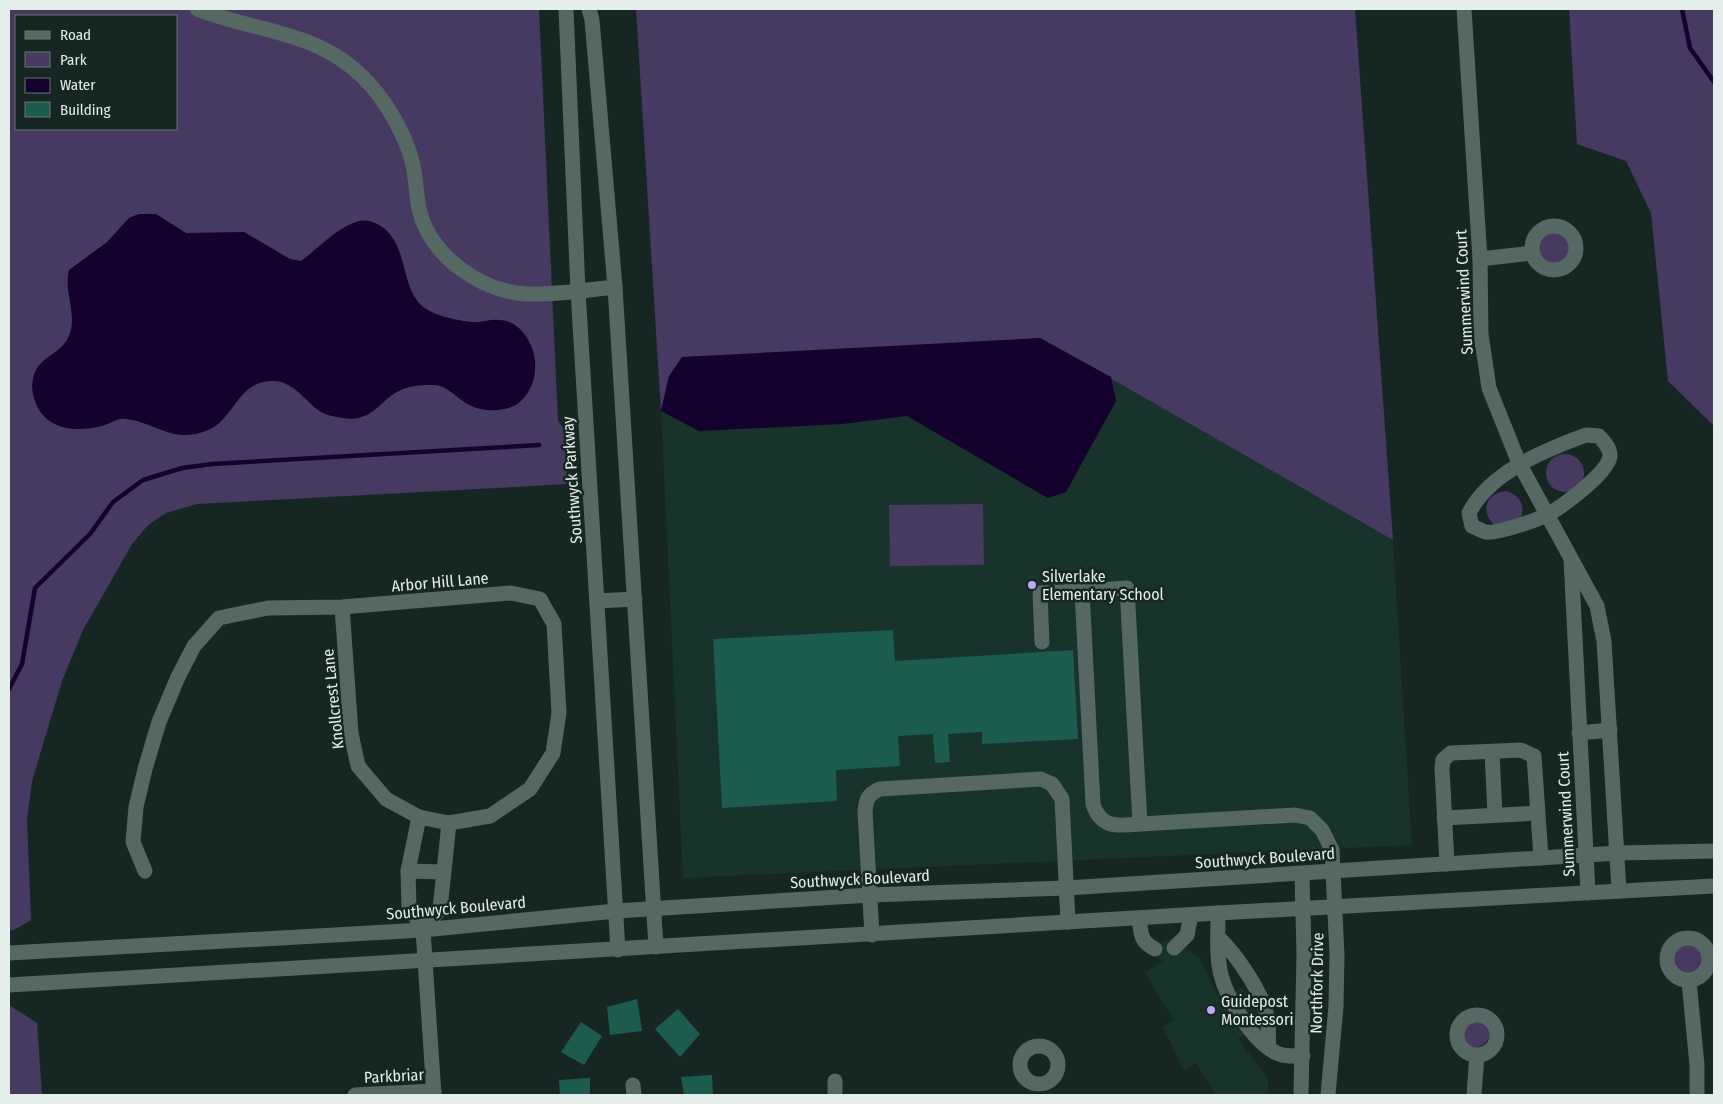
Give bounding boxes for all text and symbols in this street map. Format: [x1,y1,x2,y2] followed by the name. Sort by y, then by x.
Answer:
[15,15,178,130] legend
[60,26,91,44] text: Road
[60,51,87,69] text: Park
[60,76,96,94] text: Water
[60,101,111,119] text: Building
[1451,228,1477,355] street label: Summerwind Court
[558,415,586,544] street label: Southwyck Parkway
[1042,567,1164,604] place label: Silverlake Elementary School
[391,568,489,596] street label: Arbor Hill Lane
[1026,579,1038,591] marker: Silverlake Elementary School
[318,648,348,750] street label: Knollcrest Lane
[1553,750,1579,877] street label: Summerwind Court
[1195,844,1335,872] street label: Southwyck Boulevard
[790,866,930,892] street label: Southwyck Boulevard
[385,892,527,924] street label: Southwyck Boulevard
[1307,932,1327,1034] street label: Northfork Drive
[1221,992,1294,1029] place label: Guidepost Montessori
[1205,1004,1217,1016] marker: Guidepost Montessori
[364,1065,425,1087] street label: Parkbriar

